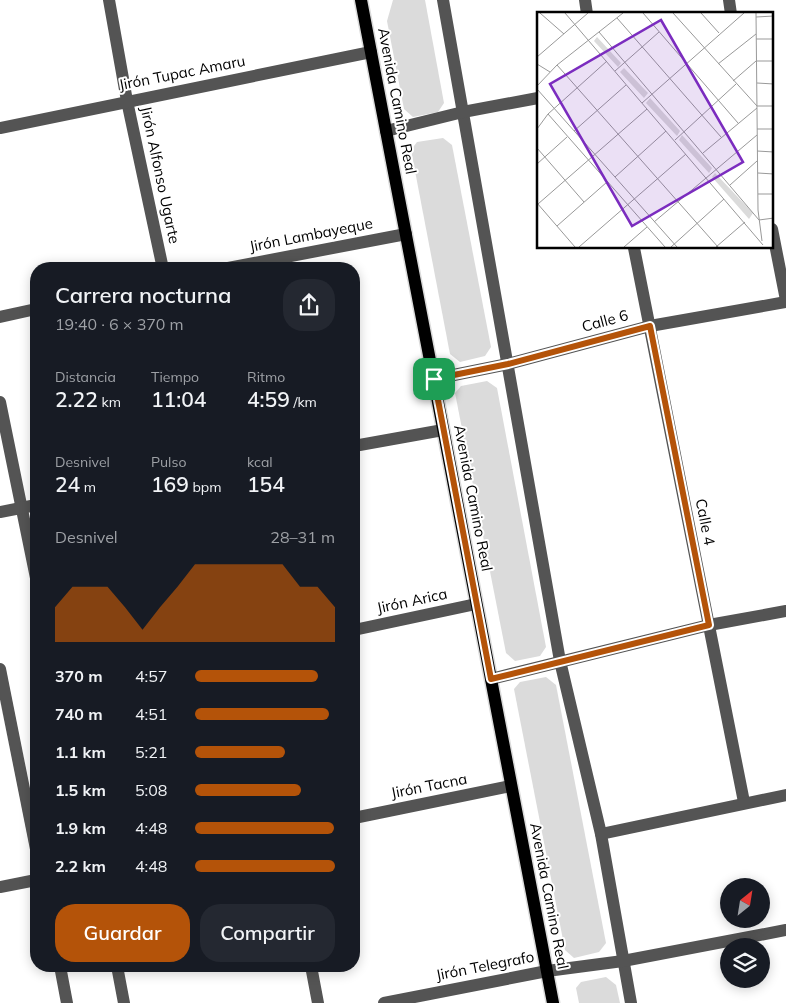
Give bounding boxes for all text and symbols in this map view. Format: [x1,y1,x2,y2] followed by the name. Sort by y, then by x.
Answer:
[537,12,774,249] inset map
[374,26,421,176] street label: Avenida Camino Real
[117,51,247,94] street label: Jirón Tupac Amaru
[137,104,184,245] street label: Jirón Alfonso Ugarte
[248,213,374,256] street label: Jirón Lambayeque
[283,279,335,331] button: share
[55,281,231,309] text: Carrera nocturna
[580,305,630,336] street label: Calle 6
[55,314,184,334] text: 19:40 · 6 × 370 m
[413,358,455,400] pin
[420,365,448,393] icon: arrive
[55,368,116,386] text: Distancia
[151,368,199,386] text: Tiempo
[247,368,285,386] text: Ritmo
[55,386,98,412] text: 2.22
[151,386,206,412] text: 11:04
[247,386,290,412] text: 4:59
[98,393,121,411] text: km
[290,393,317,411] text: /km
[450,423,497,573] street label: Avenida Camino Real
[55,453,110,471] text: Desnivel
[151,453,186,471] text: Pulso
[247,453,273,471] text: kcal
[55,471,80,497] text: 24
[151,471,189,497] text: 169
[247,471,285,497] text: 154
[80,478,96,496] text: m
[189,478,222,496] text: bpm
[692,497,719,547] street label: Calle 4
[55,527,118,547] text: Desnivel
[270,527,335,547] text: 28–31 m
[375,584,449,617] street label: Jirón Arica
[55,666,103,686] text: 370 m
[135,666,167,686] text: 4:57
[55,704,103,724] text: 740 m
[135,704,167,724] text: 4:51
[55,742,106,762] text: 1.1 km
[135,742,167,762] text: 5:21
[389,769,469,802] street label: Jirón Tacna
[55,780,106,800] text: 1.5 km
[135,780,167,800] text: 5:08
[55,818,106,838] text: 1.9 km
[135,818,167,838] text: 4:48
[526,821,573,971] street label: Avenida Camino Real
[55,856,106,876] text: 2.2 km
[135,856,167,876] text: 4:48
[720,878,770,928] north arrow
[720,878,770,988] map controls
[55,904,190,962] button: Guardar
[200,904,335,962] button: Compartir
[720,938,770,988] button: layers
[434,947,536,984] street label: Jirón Telegrafo

